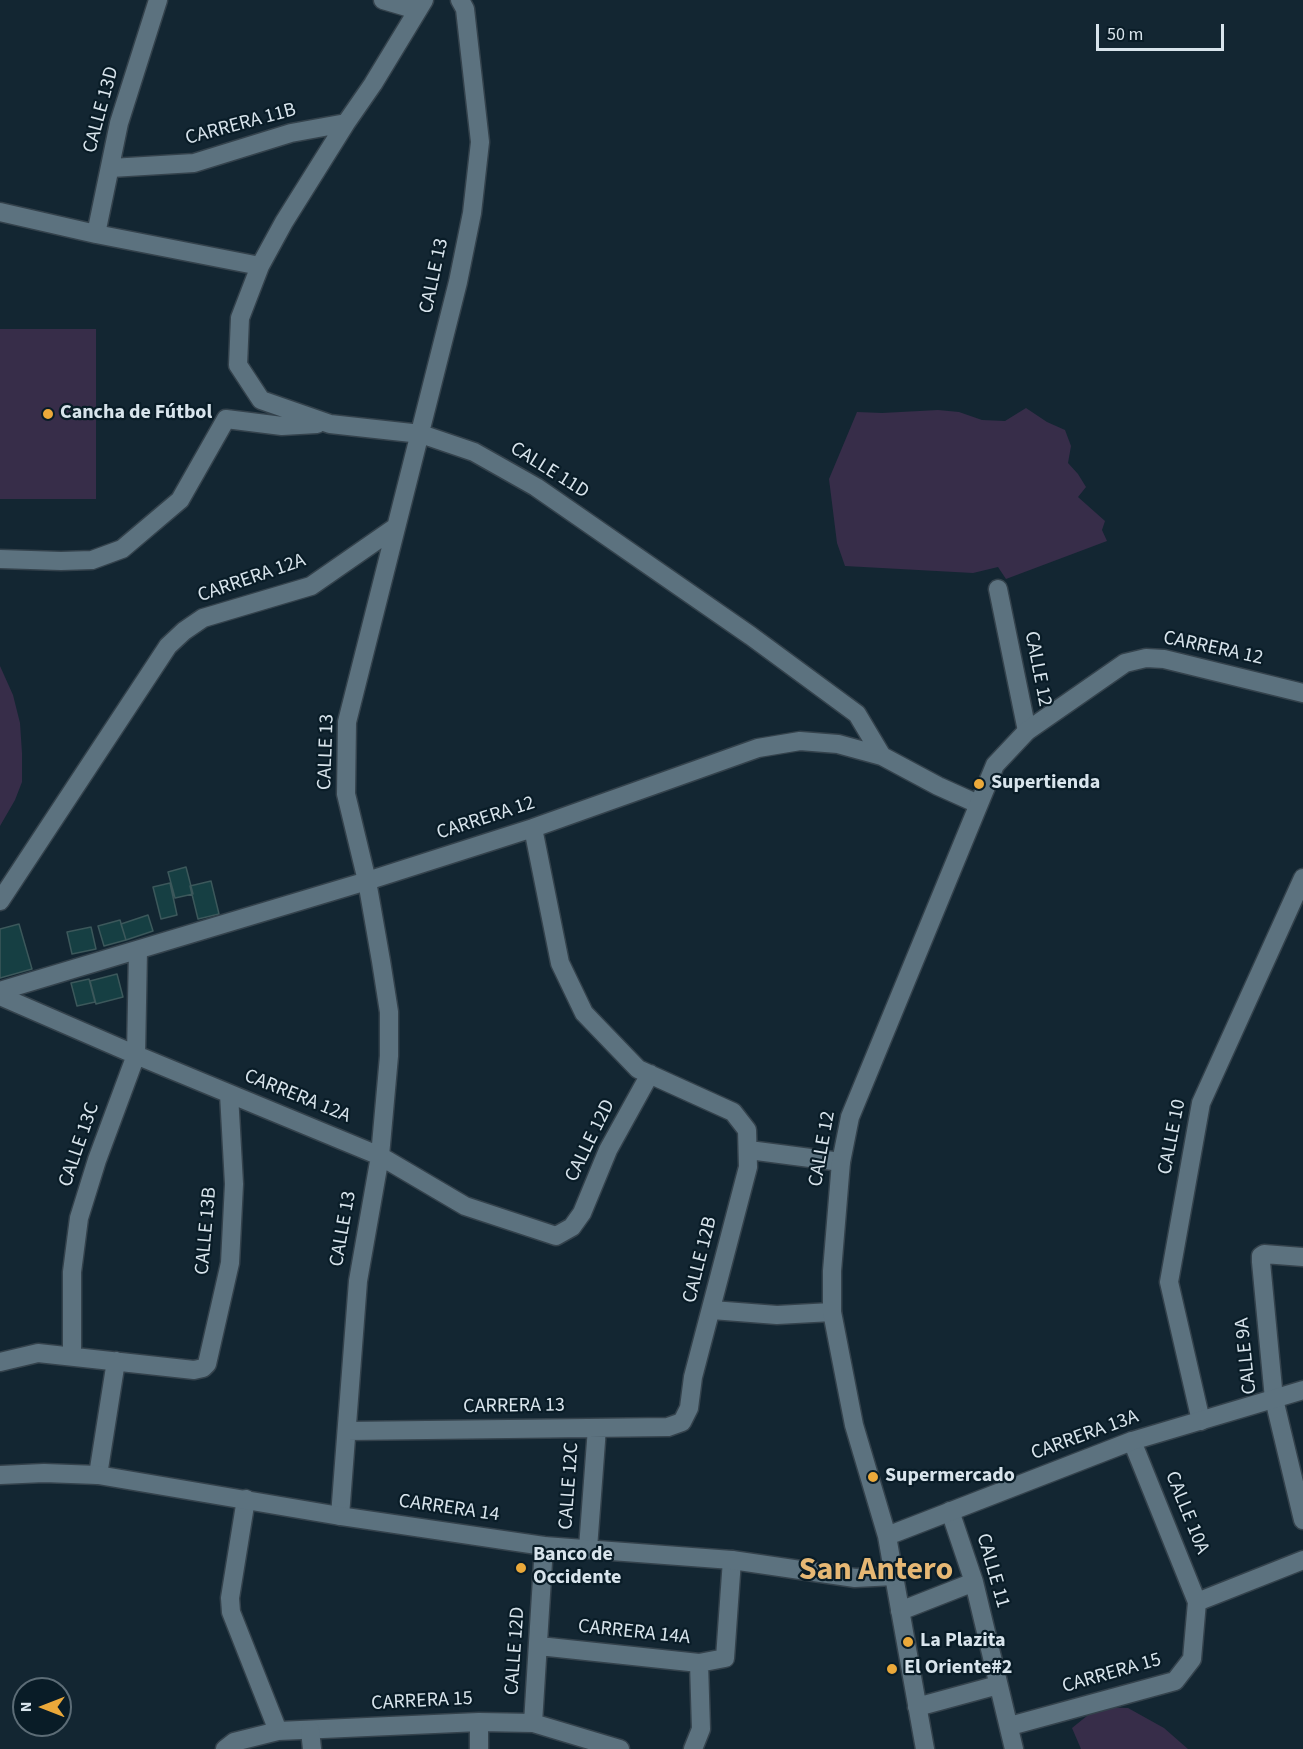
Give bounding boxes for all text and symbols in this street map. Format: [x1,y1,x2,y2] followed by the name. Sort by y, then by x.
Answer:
[1099,12,1226,50] scale bar
[1107,22,1143,47] text: 50 m
[79,64,125,156] street label: CALLE 13D
[183,99,299,151] street label: CARRERA 11B
[415,236,455,316] street label: CALLE 13
[60,402,212,426] place label: Cancha de Fútbol
[41,407,55,421] marker: Cancha de Fútbol
[505,437,593,505] street label: CALLE 11D
[195,549,309,609] street label: CARRERA 12A
[1161,627,1265,671] street label: CARRERA 12
[1018,629,1056,709] street label: CALLE 12
[314,714,340,790] street label: CALLE 13
[991,772,1100,796] place label: Supertienda
[972,777,986,791] marker: Supertienda
[434,792,538,846] street label: CARRERA 12
[240,1065,354,1129] street label: CARRERA 12A
[561,1096,621,1186] street label: CALLE 12D
[1154,1097,1192,1177] street label: CALLE 10
[54,1100,106,1190] street label: CALLE 13C
[805,1109,841,1189] street label: CALLE 12
[191,1186,223,1276] street label: CALLE 13B
[326,1189,362,1269] street label: CALLE 13
[679,1214,723,1306] street label: CALLE 12B
[1231,1316,1263,1396] street label: CALLE 9A
[463,1394,565,1420] street label: CARRERA 13
[1028,1405,1142,1467] street label: CARRERA 13A
[555,1441,585,1531] street label: CALLE 12C
[885,1465,1015,1489] place label: Supermercado
[1159,1468,1213,1558] street label: CALLE 10A
[866,1470,880,1484] marker: Supermercado
[397,1490,501,1528] street label: CARRERA 14
[970,1531,1014,1611] street label: CALLE 11
[533,1544,621,1591] place label: Banco de Occidente
[799,1553,953,1591] district label: San Antero
[514,1561,528,1575] marker: Banco de Occidente
[501,1606,531,1696] street label: CALLE 12D
[577,1615,691,1651] street label: CARRERA 14A
[920,1630,1006,1654] place label: La Plazita
[901,1635,915,1649] marker: La Plazita
[1060,1648,1164,1700] street label: CARRERA 15
[904,1657,1012,1681] place label: El Oriente#2
[885,1662,899,1676] marker: El Oriente#2
[12,1677,72,1737] north arrow
[371,1687,473,1717] street label: CARRERA 15
[15,1702,37,1712] text: N

